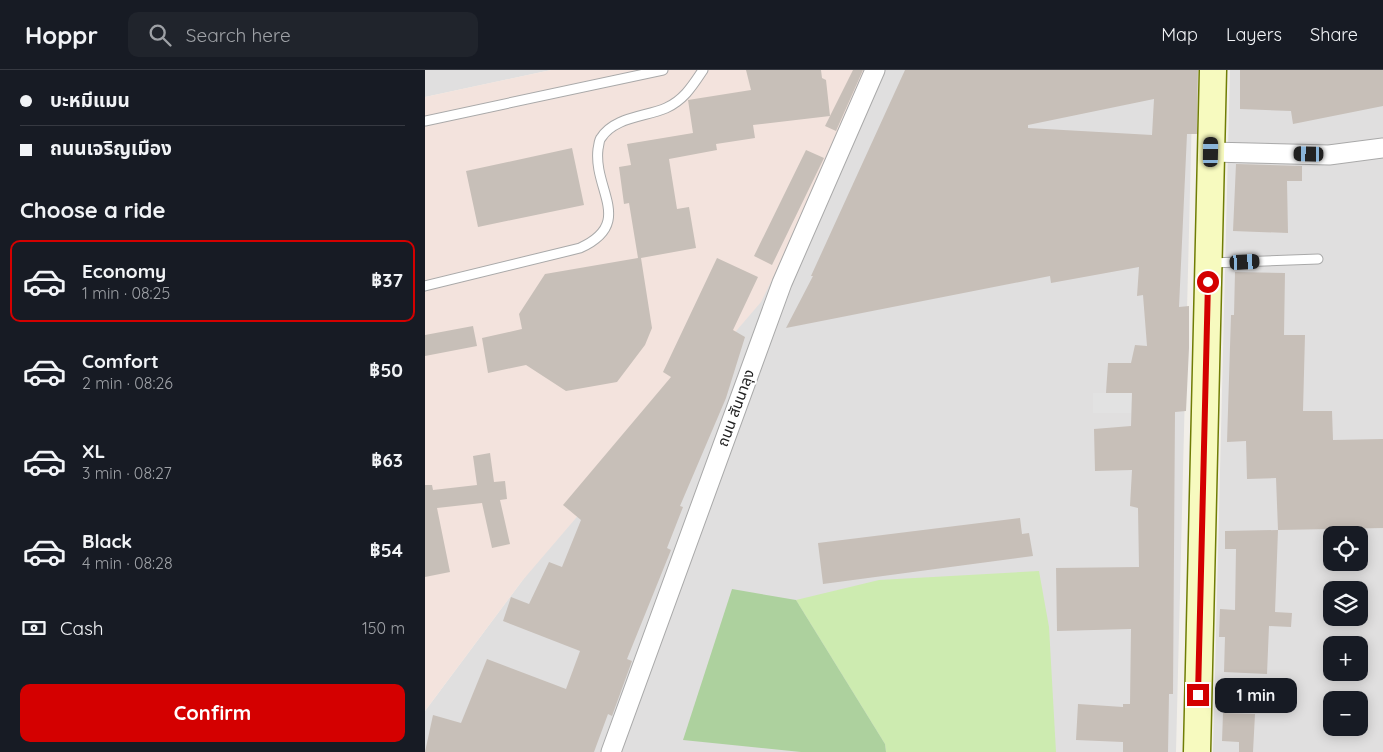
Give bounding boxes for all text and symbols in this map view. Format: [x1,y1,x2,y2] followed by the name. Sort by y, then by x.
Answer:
[128,12,478,57] search box
[25,20,98,50] text: Hoppr
[146,21,174,49] icon: search
[186,23,291,47] text: Search here
[1161,23,1198,46] text: Map
[1226,23,1282,46] text: Layers
[1310,23,1358,46] text: Share
[50,88,130,112] text: บะหมีแมน
[50,136,172,160] text: ถนนเจริญเมือง
[1203,137,1218,167] car
[1293,146,1324,162] car
[20,196,165,224] text: Choose a ride
[1229,254,1260,270] car
[22,259,67,304] icon: car
[82,259,166,283] text: Economy
[371,268,403,292] text: ฿37
[1197,271,1219,293] route start
[82,283,170,303] text: 1 min · 08:25
[22,349,67,394] icon: car
[82,349,159,373] text: Comfort
[369,358,403,382] text: ฿50
[713,366,758,449] street label: ถนน สันนาลุง
[82,373,173,393] text: 2 min · 08:26
[22,439,67,484] icon: car
[82,439,105,463] text: XL
[371,448,403,472] text: ฿63
[82,463,172,483] text: 3 min · 08:27
[1323,526,1368,736] map controls
[1323,526,1368,571] button: locate
[22,529,67,574] icon: car
[82,529,132,553] text: Black
[370,538,403,562] text: ฿54
[82,553,173,573] text: 4 min · 08:28
[1323,581,1368,626] button: layers
[20,614,48,642] icon: cash
[60,616,104,640] text: Cash
[362,618,405,638] text: 150 m
[1323,636,1368,681] button: +
[1215,678,1298,712] callout: 1 min
[20,684,405,742] button: Confirm
[1187,684,1209,706] route end
[1237,685,1275,705] text: 1 min
[1323,691,1368,736] button: −

